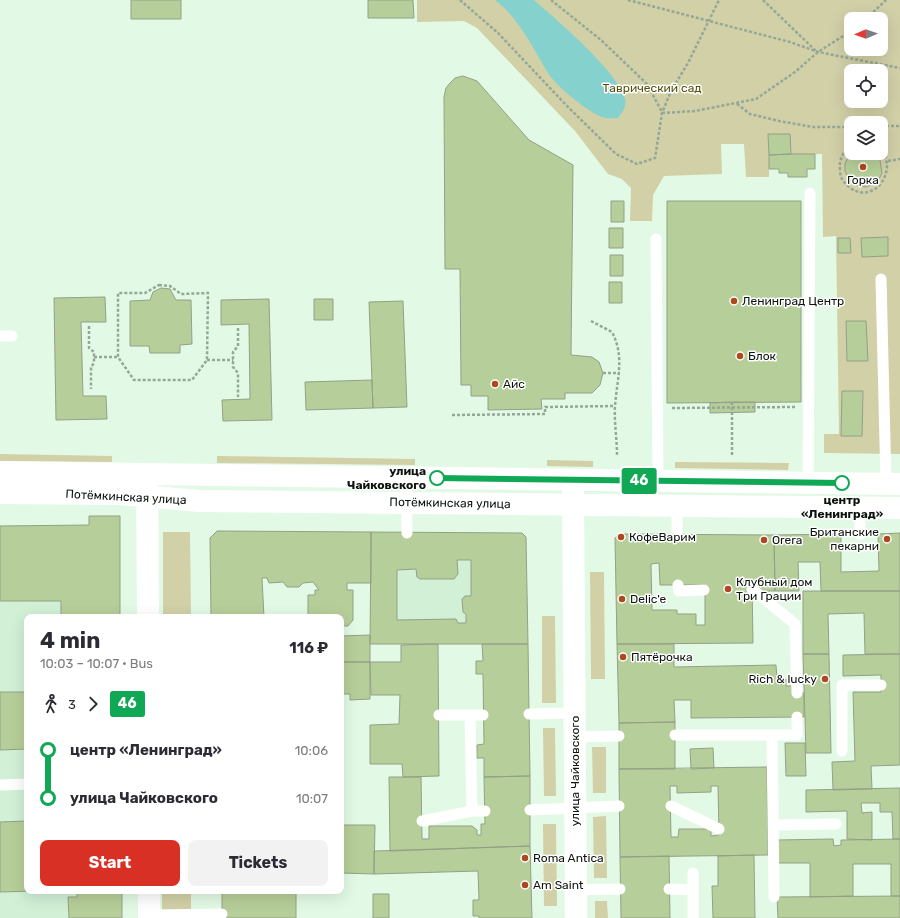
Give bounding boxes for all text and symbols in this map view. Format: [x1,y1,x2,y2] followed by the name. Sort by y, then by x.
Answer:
[844,12,888,56] north arrow
[844,12,888,160] map controls
[844,64,888,108] button: locate
[602,81,702,95] park label: Таврический сад
[844,116,888,160] button: layers
[858,162,868,172] marker: Горка
[847,173,879,187] place label: Горка
[742,294,844,308] place label: Ленинград Центр
[729,296,739,306] marker: Ленинград Центр
[748,349,777,363] place label: Блок
[735,351,745,361] marker: Блок
[503,377,525,391] place label: Айс
[490,379,500,389] marker: Айс
[347,464,426,492] place label: улица Чайковского
[621,468,657,494] line badge: 46
[429,470,445,486] marker: улица Чайковского
[630,472,648,489] text: 46
[834,475,850,491] marker: центр «Ленинград»
[65,487,187,507] street label: Потёмкинская улица
[801,493,884,521] place label: центр «Ленинград»
[389,495,511,511] street label: Потёмкинская улица
[810,525,879,553] place label: Британские пекарни
[629,530,696,544] place label: КофеВарим
[616,532,626,542] marker: КофеВарим
[772,533,802,547] place label: Orera
[882,534,892,544] marker: Британские пекарни
[759,535,769,545] marker: Orera
[736,575,813,603] place label: Клубный дом Три Грации
[723,584,733,594] marker: Клубный дом Три Грации
[630,592,666,606] place label: Delic'e
[617,594,627,604] marker: Delic'e
[40,627,100,654] text: 4 min
[289,639,328,657] text: 116 ₽
[631,650,693,664] place label: Пятёрочка
[618,652,628,662] marker: Пятёрочка
[40,656,153,671] text: 10:03 – 10:07 · Bus
[749,672,817,686] place label: Rich & lucky
[820,674,830,684] marker: Rich & lucky
[40,693,62,715] icon: walk
[82,693,104,715] icon: forward
[118,695,137,712] text: 46
[68,697,76,712] text: 3
[568,716,582,826] street label: улица Чайковского
[70,741,222,759] text: центр «Ленинград»
[295,743,328,758] text: 10:06
[70,789,218,807] text: улица Чайковского
[296,791,328,806] text: 10:07
[40,840,180,886] button: Start
[188,840,328,886] button: Tickets
[533,851,604,865] place label: Roma Antica
[520,853,530,863] marker: Roma Antica
[533,878,584,892] place label: Am Saint
[520,880,530,890] marker: Am Saint

